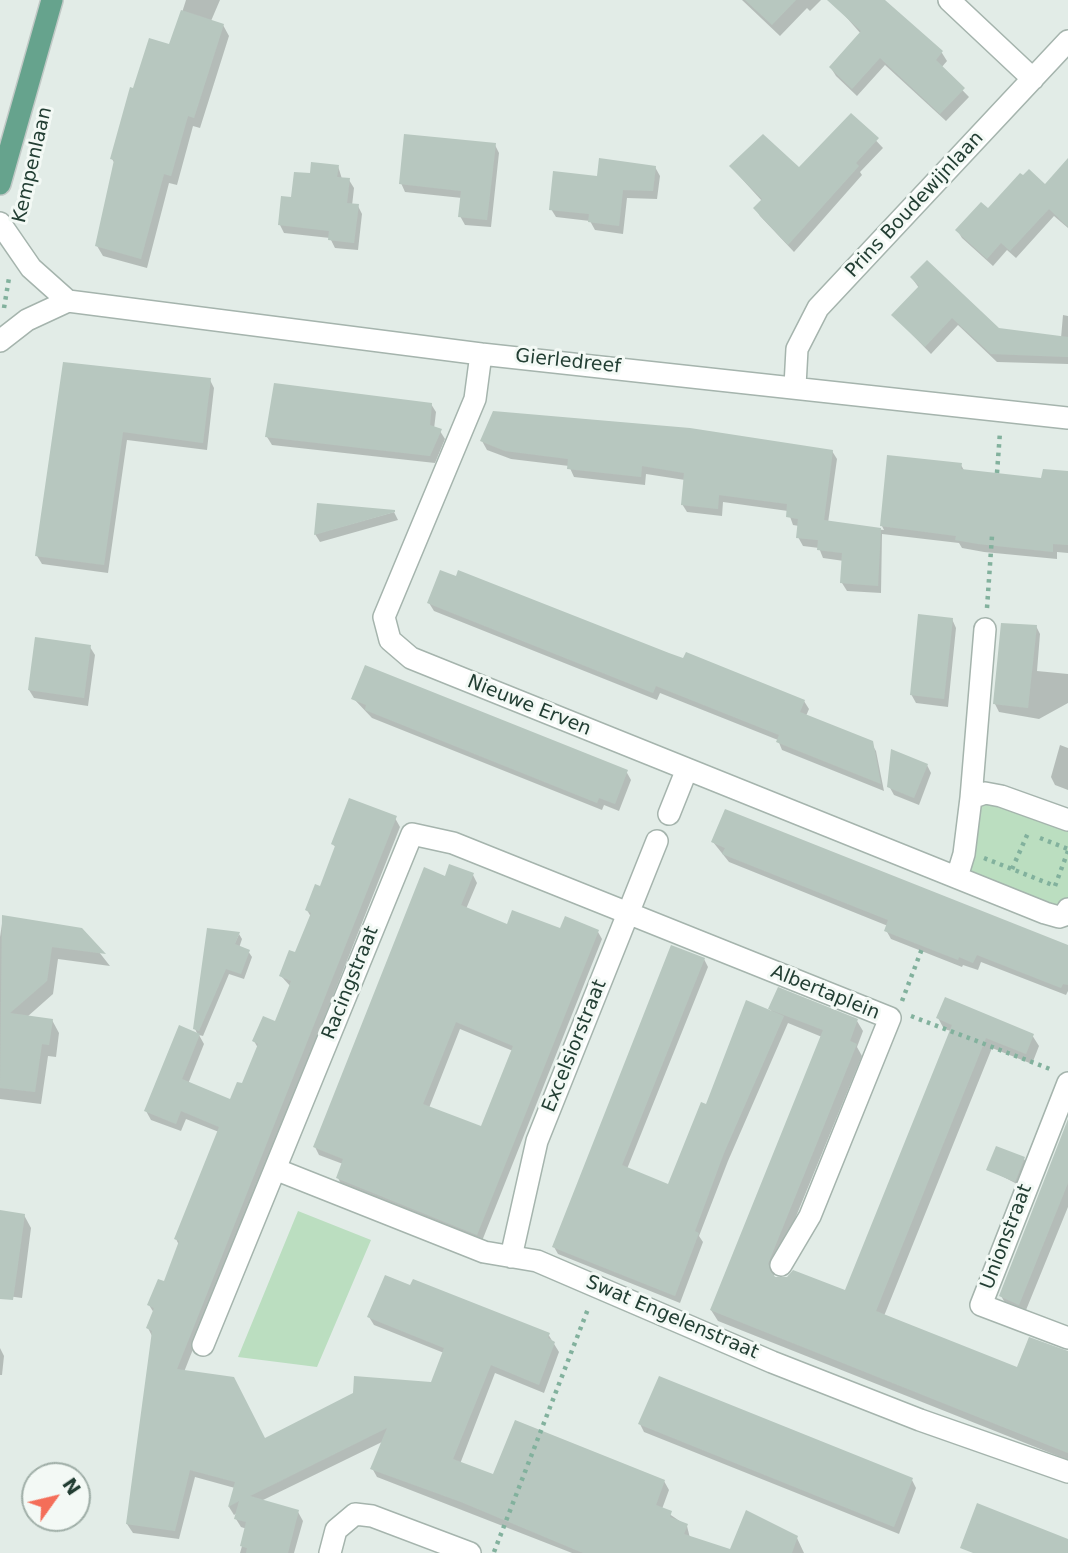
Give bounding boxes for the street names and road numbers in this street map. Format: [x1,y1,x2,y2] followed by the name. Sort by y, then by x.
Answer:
[9,105,57,225] street label: Kempenlaan
[841,127,989,283] street label: Prins Boudewijnlaan
[514,345,622,379] street label: Gierledreef
[464,671,594,741] street label: Nieuwe Erven
[318,923,384,1043] street label: Racingstraat
[767,961,883,1025] street label: Albertaplein
[538,976,612,1116] street label: Excelsiorstraat
[977,1181,1037,1293] street label: Unionstraat
[582,1271,762,1365] street label: Swat Engelenstraat

